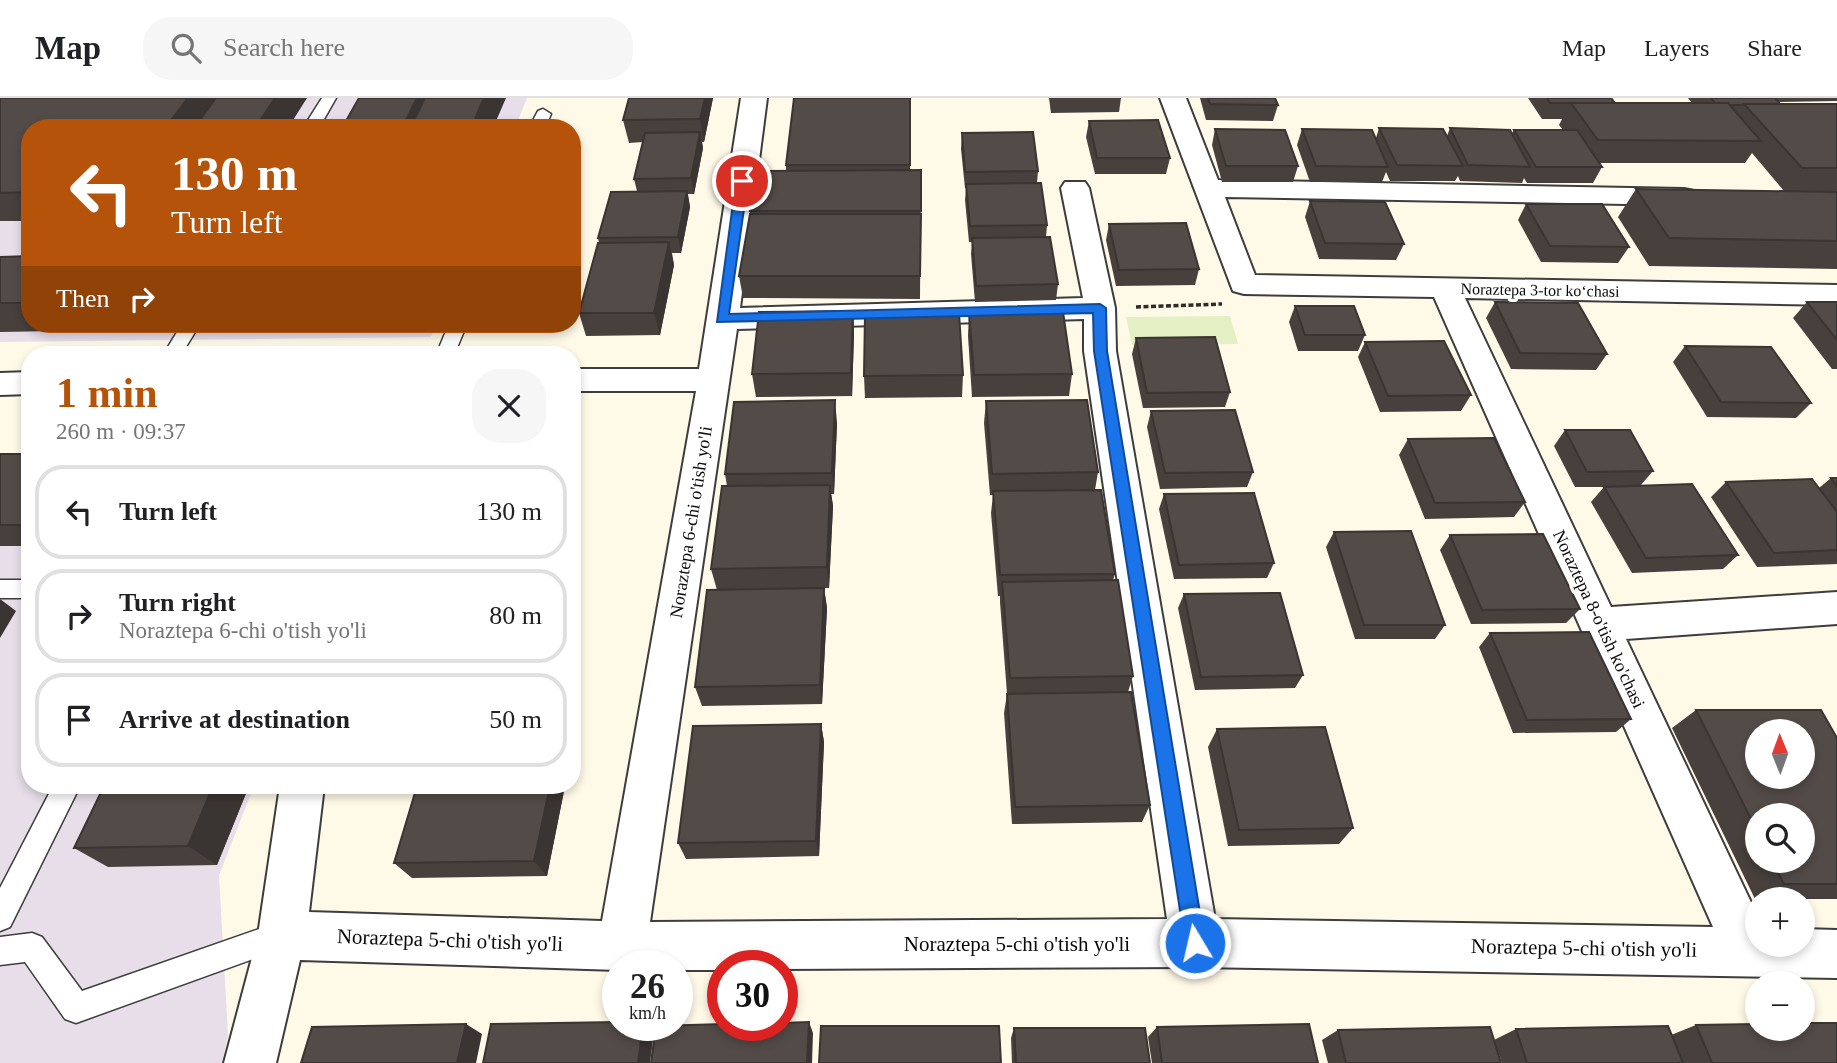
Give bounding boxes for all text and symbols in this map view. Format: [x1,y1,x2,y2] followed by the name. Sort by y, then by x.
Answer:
[143,17,633,80] search box
[167,29,205,67] icon: search
[35,30,101,66] text: Map
[223,33,345,62] text: Search here
[1562,35,1606,61] text: Map
[1644,35,1709,61] text: Layers
[1747,35,1802,61] text: Share
[171,146,298,201] text: 130 m
[56,147,147,238] icon: left
[712,151,772,211] pin
[723,162,761,200] icon: arrive
[171,204,283,240] text: Turn left
[123,280,161,318] icon: right
[1460,280,1620,301] street label: Noraztepa 3-tor ko‘chasi
[56,284,109,313] text: Then
[472,369,546,443] button: close
[56,370,158,416] text: 1 min
[56,419,186,444] text: 260 m · 09:37
[666,425,716,619] street label: Noraztepa 6-chi o'tish yo'li
[60,493,98,531] icon: left
[119,497,217,526] text: Turn left
[476,497,542,526] text: 130 m
[1549,527,1649,711] street label: Noraztepa 8-o'tish ko'chasi
[119,588,236,617] text: Turn right
[60,597,98,635] icon: right
[489,601,542,630] text: 80 m
[119,618,367,643] text: Noraztepa 6-chi o'tish yo'li
[60,701,98,739] icon: arrive
[119,705,350,734] text: Arrive at destination
[489,705,542,734] text: 50 m
[1745,719,1815,789] north arrow
[1745,719,1815,1041] map controls
[1745,803,1815,873] button: search
[1745,887,1815,957] button: +
[1158,906,1232,980] position arrow
[337,924,564,956] street label: Noraztepa 5-chi o'tish yo'li
[904,932,1130,956] street label: Noraztepa 5-chi o'tish yo'li
[1471,934,1697,962] street label: Noraztepa 5-chi o'tish yo'li
[707,950,798,1041] speed limit sign: 30
[630,967,665,1006] text: 26
[1745,971,1815,1041] button: −
[629,1003,666,1023] text: km/h

